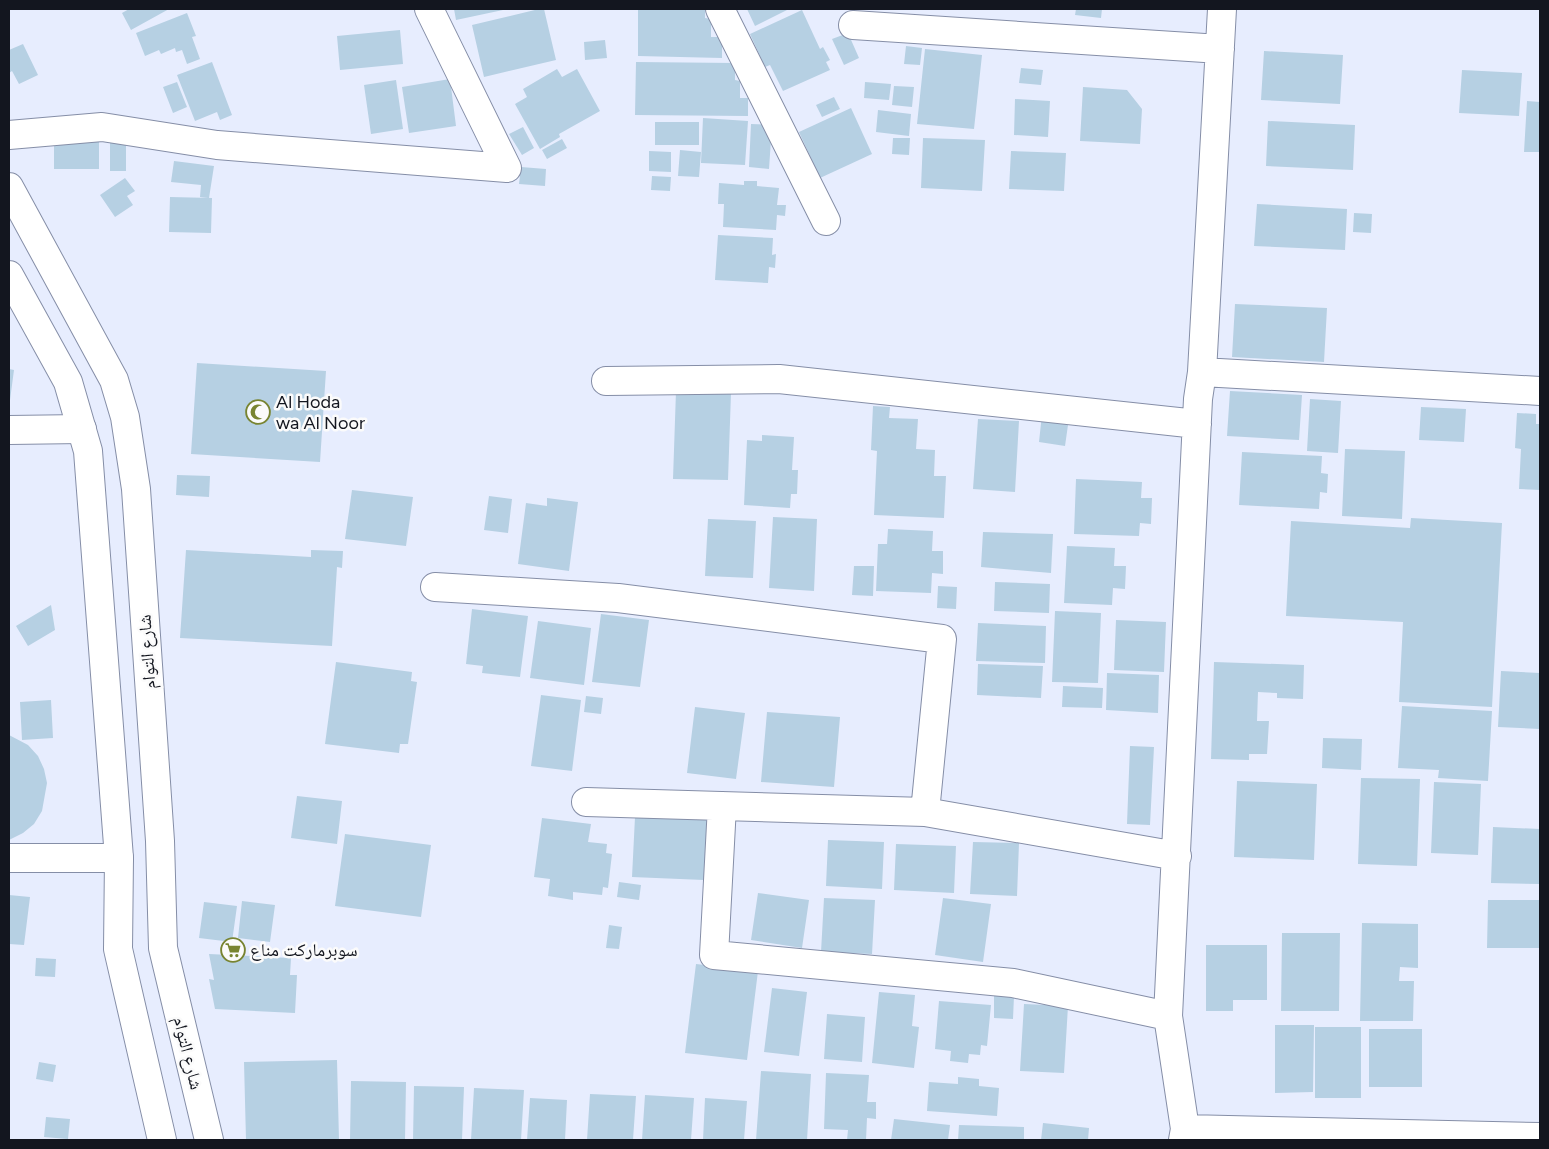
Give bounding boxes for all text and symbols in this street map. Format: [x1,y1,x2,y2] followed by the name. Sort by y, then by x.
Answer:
[276,391,365,434] place label: Al Hoda wa Al Noor
[245,399,271,425] mosque icon: Al Hoda wa Al Noor
[133,614,162,690] street label: شارع التوام
[220,937,246,963] supermarket icon: سوبرماركت مناع
[250,939,358,961] place label: سوبرماركت مناع
[167,1014,208,1092] street label: شارع التوام

